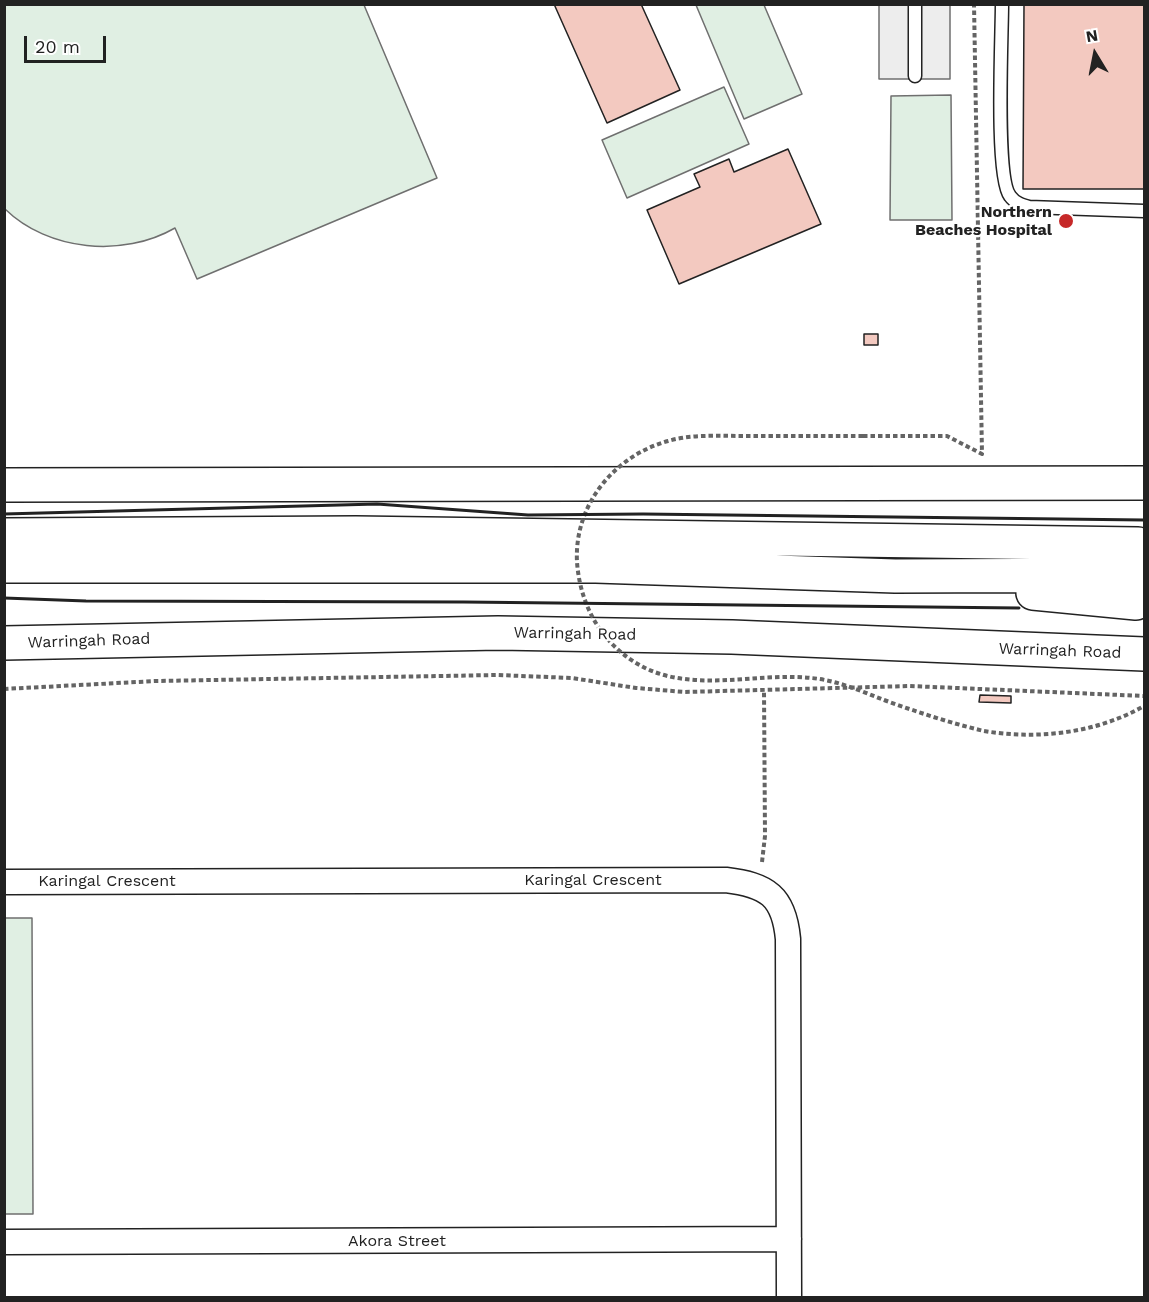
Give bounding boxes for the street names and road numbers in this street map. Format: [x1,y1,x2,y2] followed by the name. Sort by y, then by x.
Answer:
[513,623,637,645] street label: Warringah Road
[27,629,151,653] street label: Warringah Road
[998,639,1122,663] street label: Warringah Road
[524,870,662,890] street label: Karingal Crescent
[38,871,176,891] street label: Karingal Crescent
[348,1231,446,1251] street label: Akora Street

